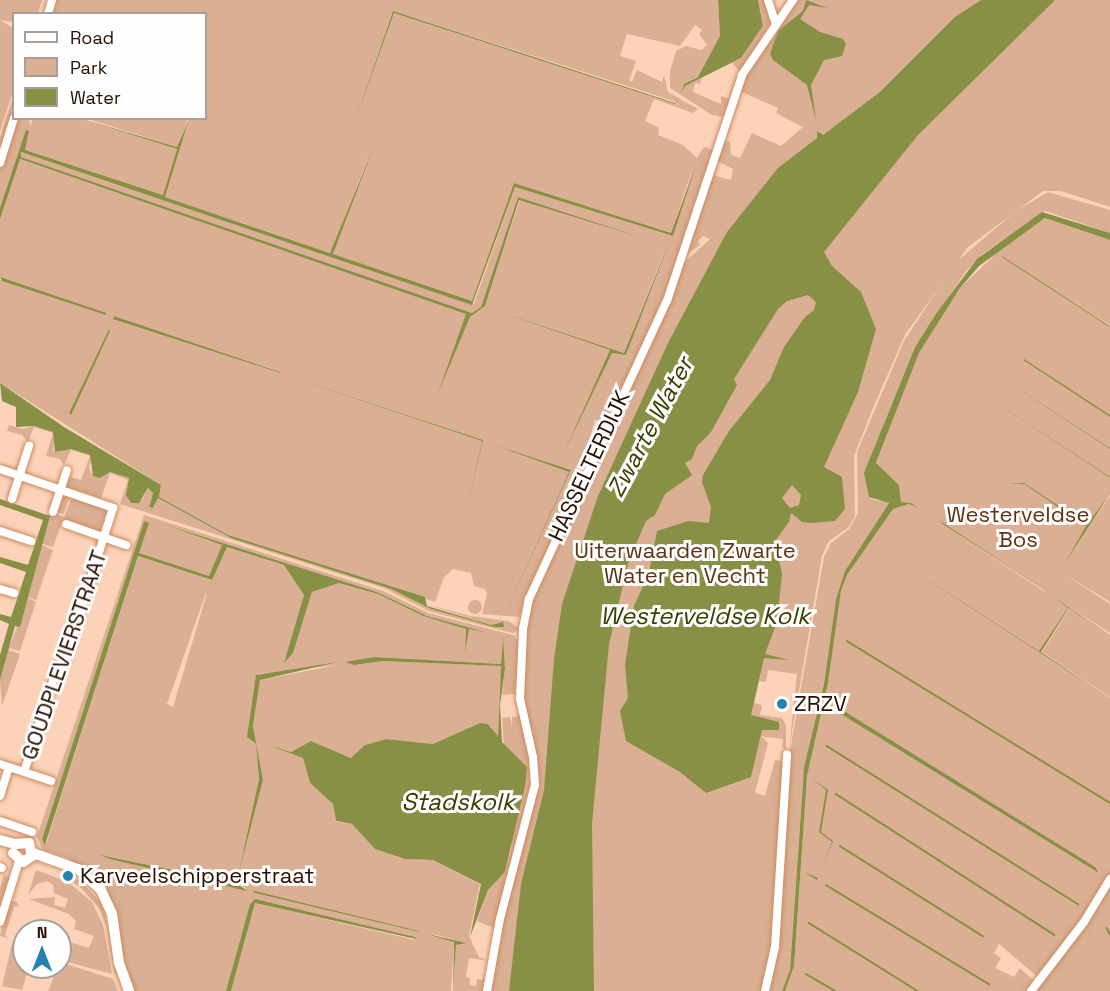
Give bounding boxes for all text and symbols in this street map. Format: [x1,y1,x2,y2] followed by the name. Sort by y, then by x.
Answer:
[12,12,207,120] legend
[70,26,114,49] text: Road
[70,56,107,79] text: Park
[70,86,121,109] text: Water
[601,352,699,502] water label: Zwarte Water
[543,386,635,546] street label: HASSELTERDIJK
[947,501,1089,552] park label: Westerveldse Bos
[574,537,796,588] park label: Uiterwaarden Zwarte Water en Vecht
[16,547,112,763] street label: GOUDPLEVIERSTRAAT
[600,602,810,630] water label: Westerveldse Kolk
[794,691,847,717] place label: ZRZV
[775,697,789,711] marker: ZRZV
[401,788,515,816] water label: Stadskolk
[80,863,314,889] place label: Karveelschipperstraat
[61,869,75,883] marker: Karveelschipperstraat
[12,919,72,979] north arrow
[37,922,47,943] text: N

